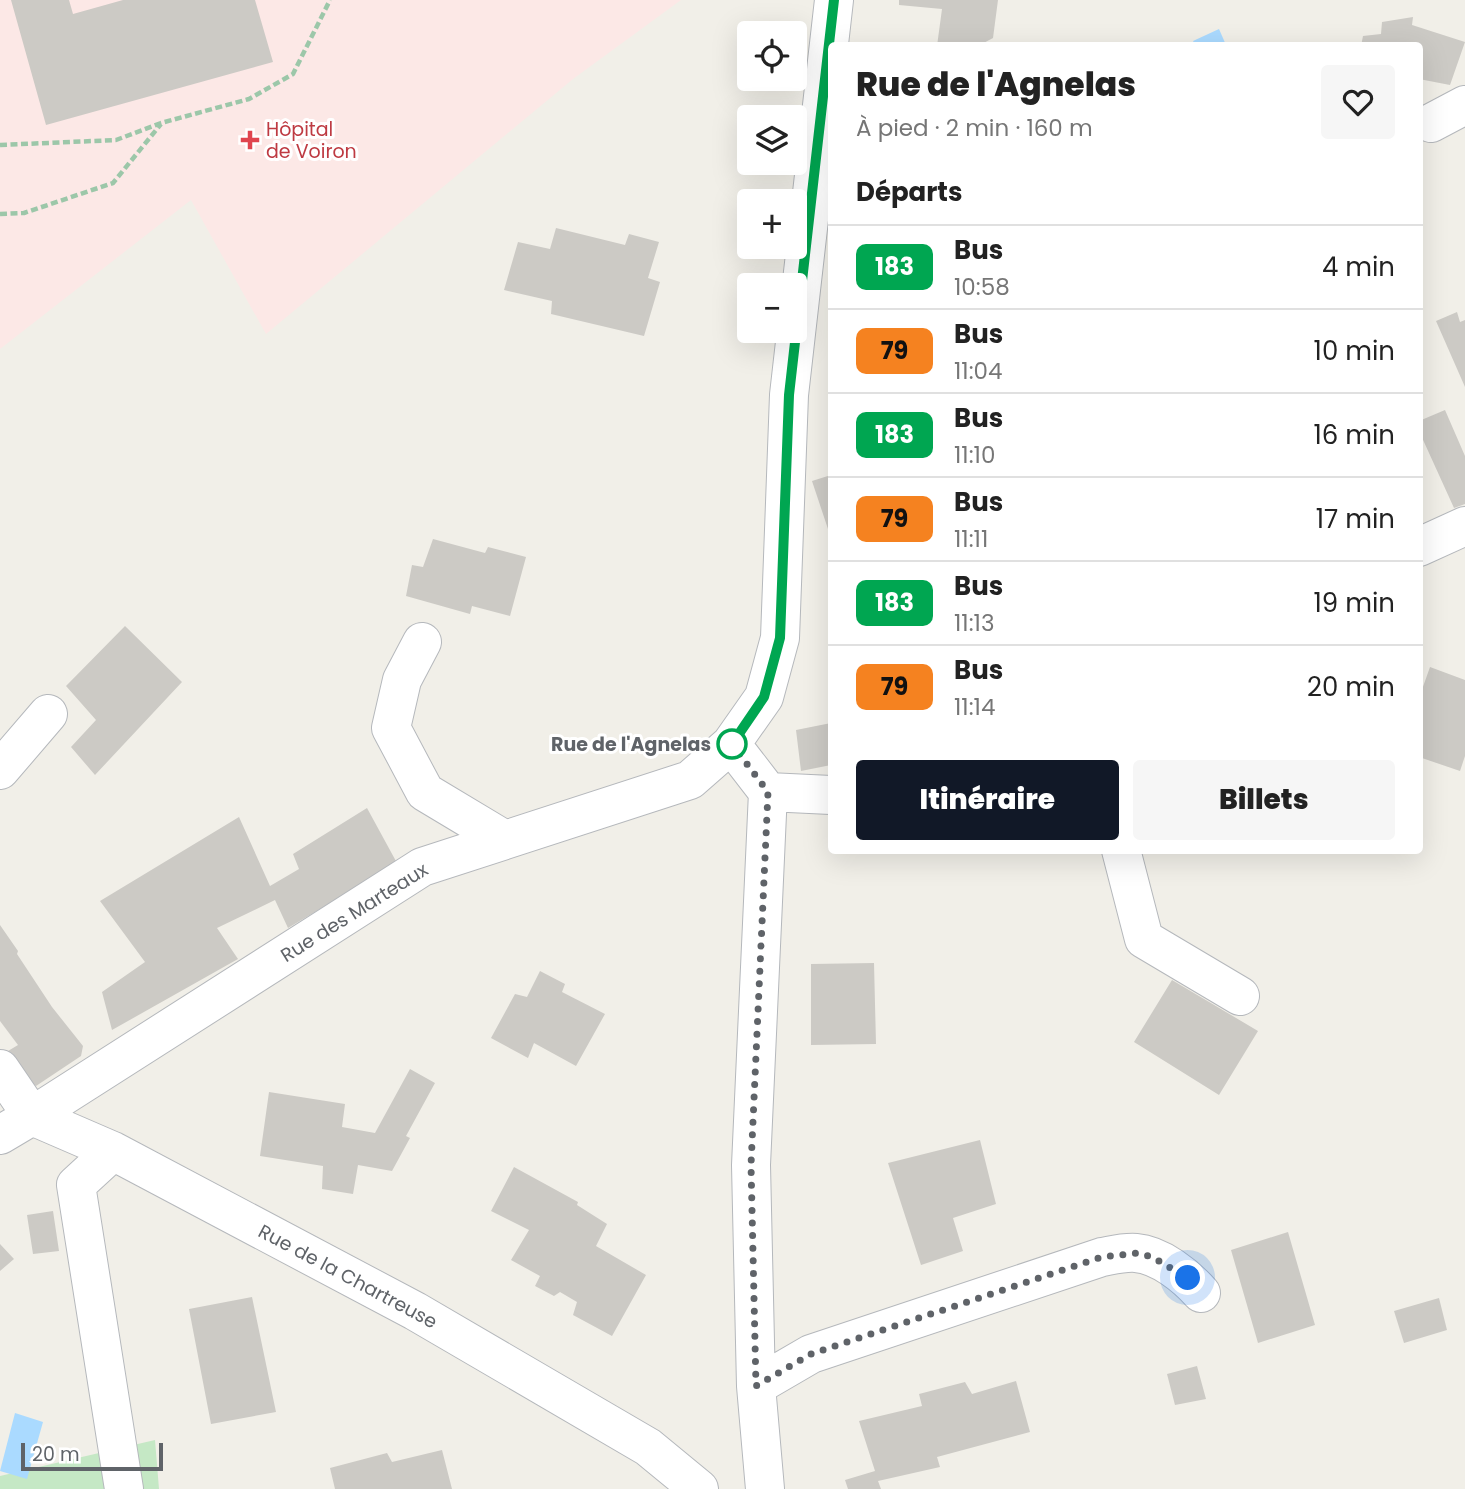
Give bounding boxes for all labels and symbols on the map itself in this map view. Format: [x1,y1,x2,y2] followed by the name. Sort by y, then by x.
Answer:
[266,116,357,165] place label: Hôpital de Voiron
[240,130,260,150] marker: Hôpital de Voiron
[717,729,747,759] marker: Rue de l'Agnelas
[551,731,711,758] place label: Rue de l'Agnelas
[275,856,433,969] street label: Rue des Marteaux
[253,1218,442,1335] street label: Rue de la Chartreuse
[1170,1260,1205,1295] your location
[21,1440,163,1472] scale bar

